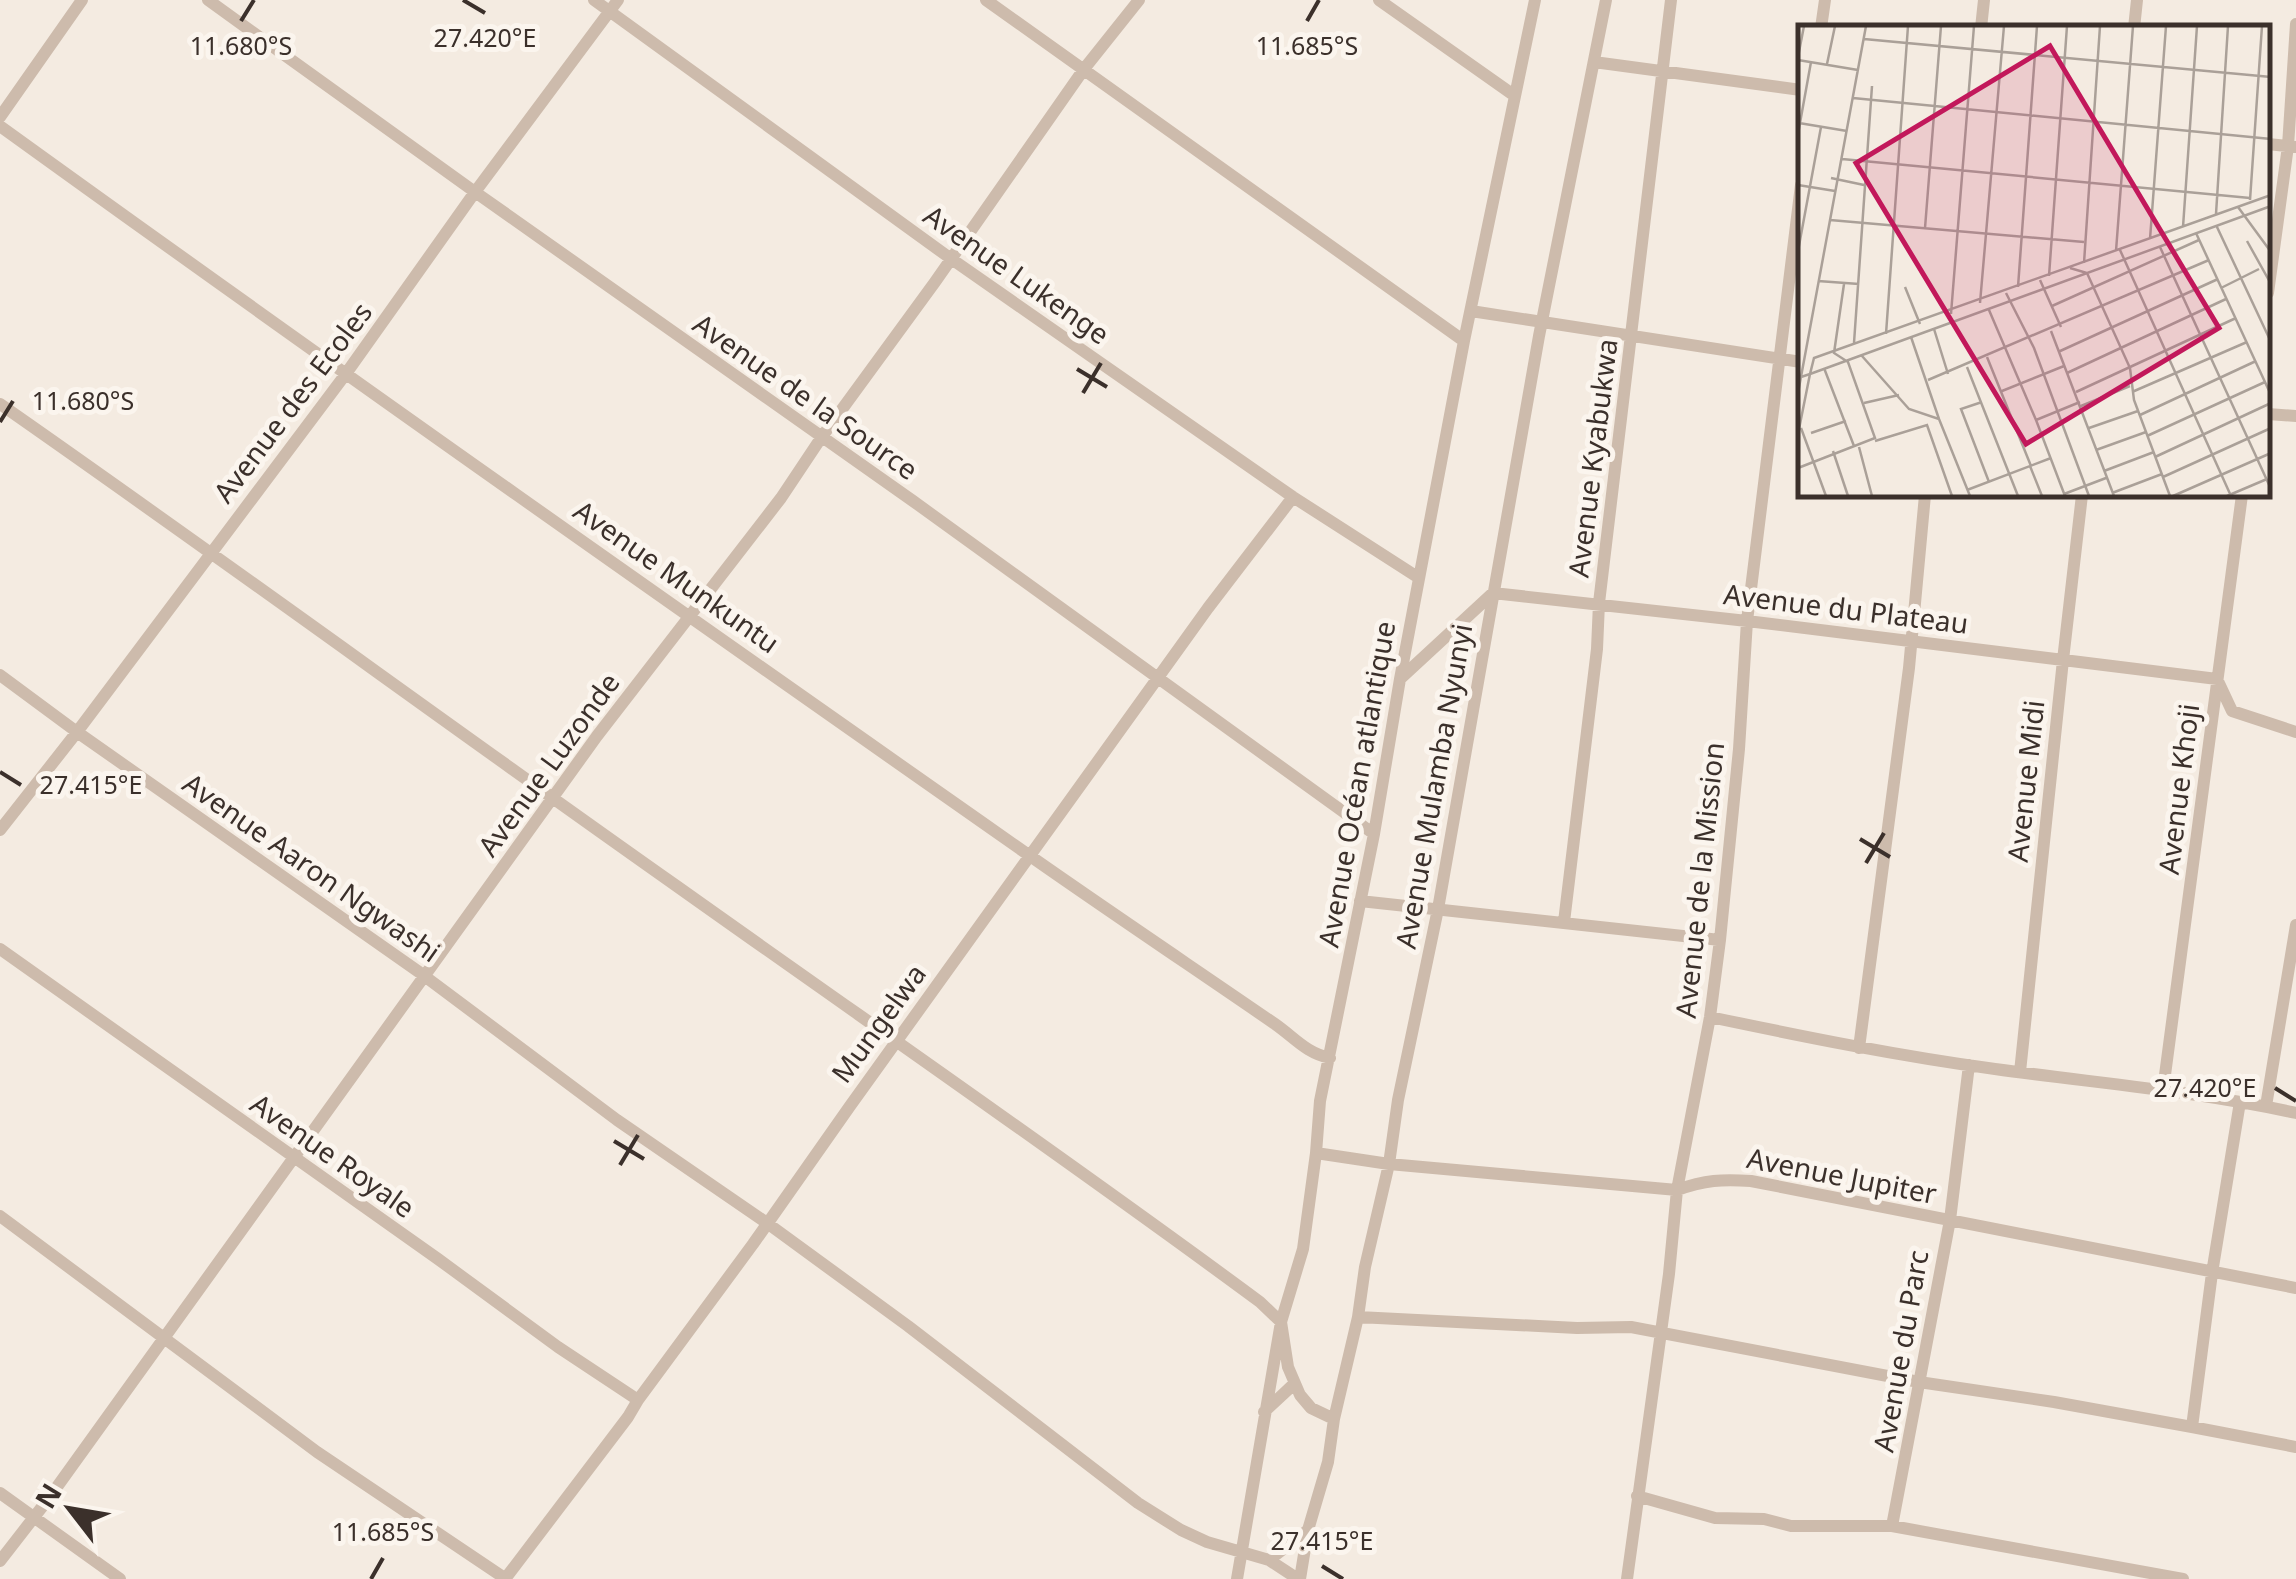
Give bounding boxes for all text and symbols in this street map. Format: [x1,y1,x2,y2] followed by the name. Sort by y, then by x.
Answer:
[434,20,536,54] text: 27.420°E
[1798,25,2271,498] inset map
[190,28,292,62] text: 11.680°S
[1256,28,1358,62] text: 11.685°S
[917,196,1117,352] street label: Avenue Lukenge
[204,294,380,510] street label: Avenue des Ecoles
[686,304,926,488] street label: Avenue de la Source
[1559,337,1625,579] street label: Avenue Kyabukwa
[32,383,134,417] text: 11.680°S
[567,491,787,661] street label: Avenue Munkuntu
[1722,574,1970,642] street label: Avenue du Plateau
[1309,618,1403,950] street label: Avenue Océan atlantique
[1386,621,1480,951] street label: Avenue Mulamba Nyunyi
[469,665,627,863] street label: Avenue Luzonde
[1998,698,2052,864] street label: Avenue Midi
[2149,702,2207,876] street label: Avenue Khoji
[1666,740,1732,1020] street label: Avenue de la Mission
[176,764,448,970] street label: Avenue Aaron Ngwashi
[40,767,142,801] text: 27.415°E
[822,956,934,1090] street label: Mungelwa
[2154,1070,2256,1104] text: 27.420°E
[243,1084,423,1226] street label: Avenue Royale
[1744,1138,1941,1212] street label: Avenue Jupiter
[1864,1247,1936,1455] street label: Avenue du Parc
[20,1459,120,1559] north arrow
[26,1476,70,1515] text: N
[332,1514,434,1548] text: 11.685°S
[1271,1523,1373,1557] text: 27.415°E

